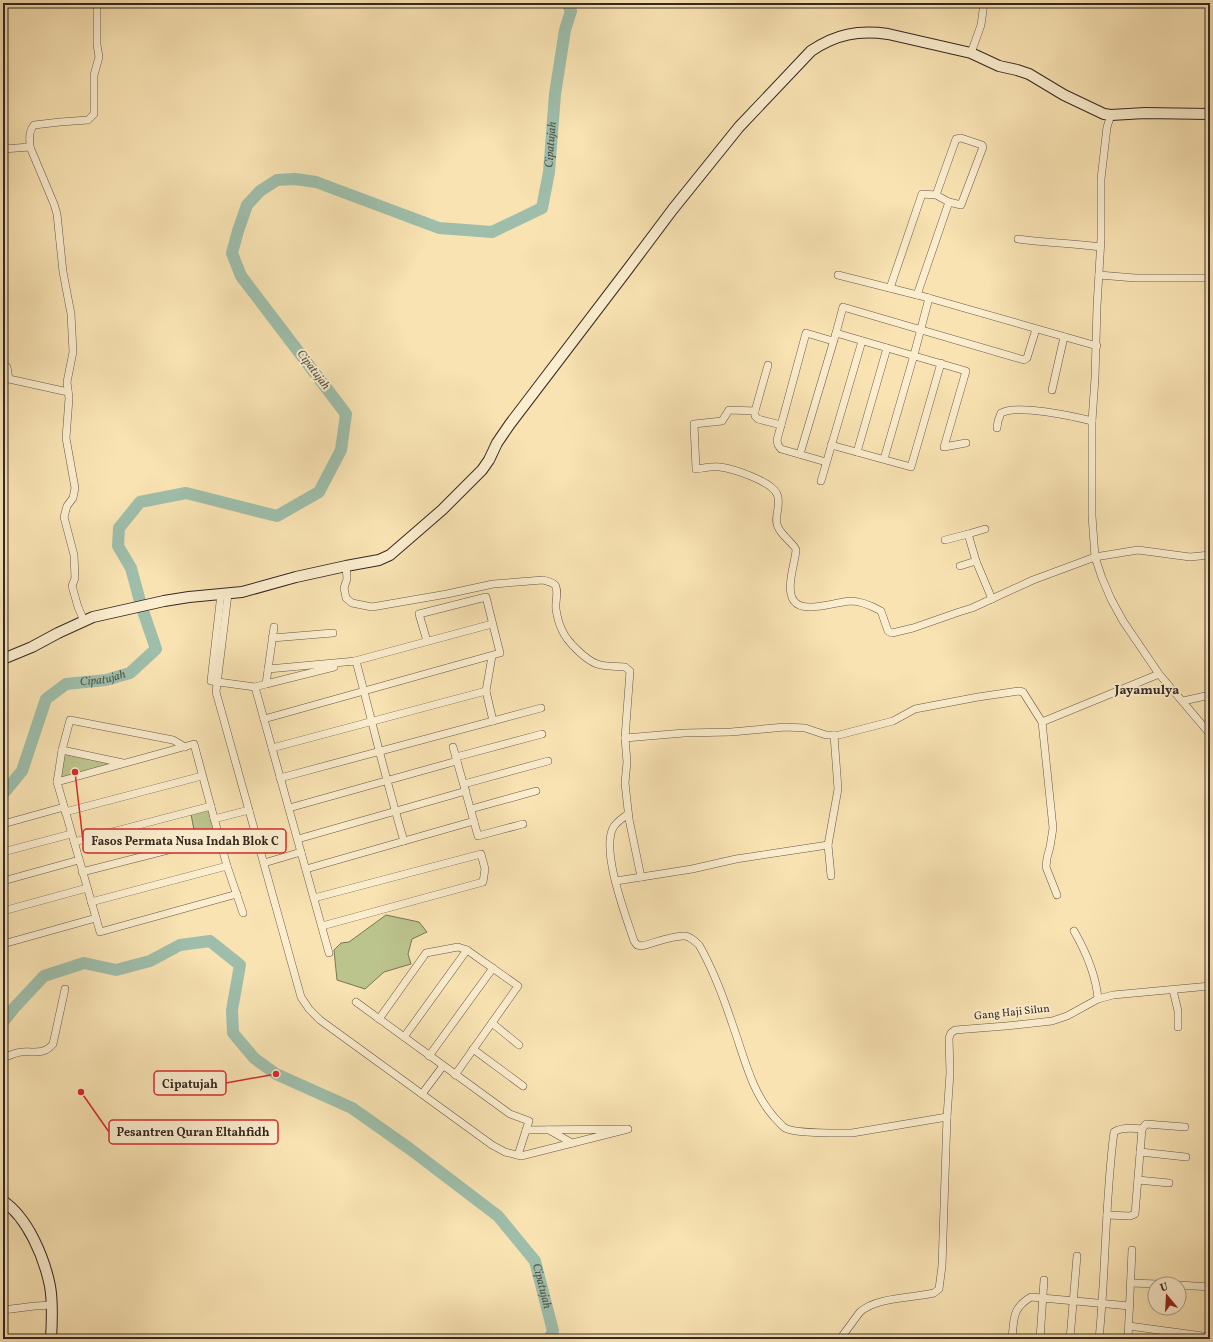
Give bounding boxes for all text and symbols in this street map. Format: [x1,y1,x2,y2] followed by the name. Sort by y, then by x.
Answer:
[541,121,561,168] water label: Cipatujah
[293,347,333,393] water label: Cipatujah
[79,667,128,691] water label: Cipatujah
[1114,682,1179,700] district label: Jayamulya
[83,829,286,853] callout: Fasos Permata Nusa Indah Blok C
[91,834,279,850] text: Fasos Permata Nusa Indah Blok C
[974,1002,1051,1024] street label: Gang Haji Silun
[154,1071,226,1095] callout: Cipatujah
[162,1077,218,1093] text: Cipatujah
[109,1120,278,1144] callout: Pesantren Quran Eltahfidh
[117,1125,270,1141] text: Pesantren Quran Eltahfidh
[528,1262,555,1311] water label: Cipatujah
[1147,1276,1187,1316] north arrow
[1158,1279,1171,1296] text: U

